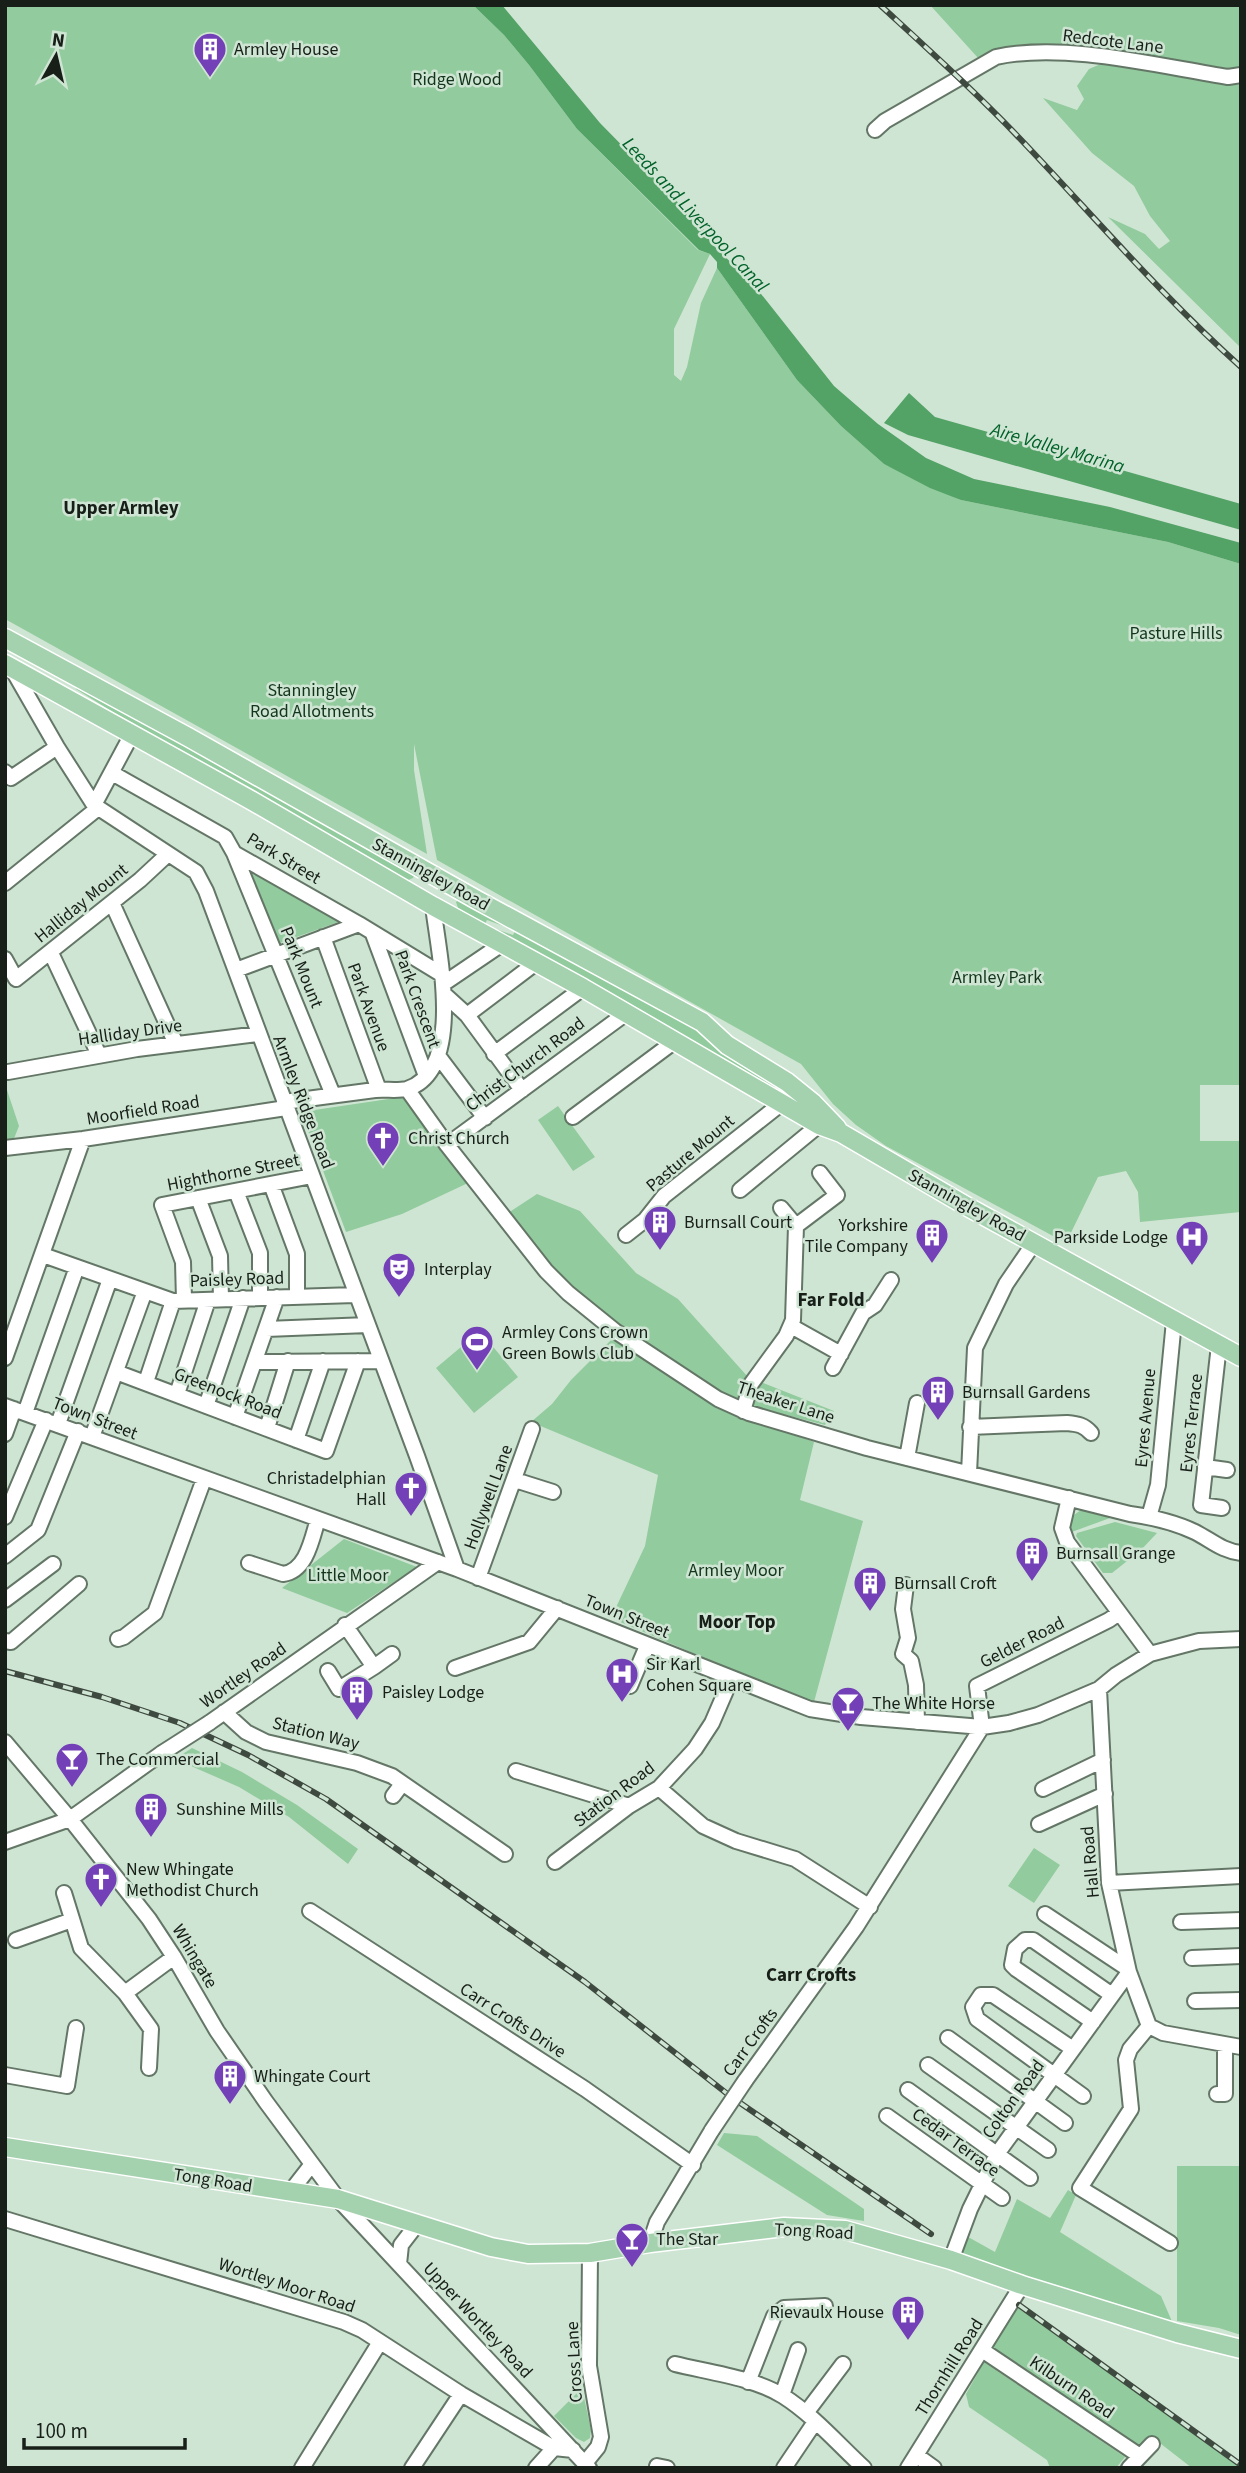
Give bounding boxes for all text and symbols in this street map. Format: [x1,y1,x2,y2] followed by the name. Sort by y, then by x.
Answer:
[21,21,91,91] north arrow
[1061,23,1165,60] street label: Redcote Lane
[50,26,66,55] text: N
[191,30,229,79] building icon: Armley House
[234,37,338,62] place label: Armley House
[412,67,502,92] park label: Ridge Wood
[616,131,774,299] water label: Leeds and Liverpool Canal
[987,416,1128,480] water label: Aire Valley Marina
[63,495,179,522] district label: Upper Armley
[1129,621,1223,646] park label: Pasture Hills
[250,678,374,724] park label: Stanningley Road Allotments
[242,827,325,890] street label: Park Street
[367,832,494,917] street label: Stanningley Road
[29,858,134,949] street label: Halliday Mount
[274,923,329,1012] street label: Park Mount
[388,947,447,1052] street label: Park Crescent
[341,959,396,1055] street label: Park Avenue
[952,965,1042,990] park label: Armley Park
[460,1011,590,1118] street label: Christ Church Road
[77,1013,184,1052] street label: Halliday Drive
[267,1032,341,1173] street label: Armley Ridge Road
[85,1089,201,1132] street label: Moorfield Road
[641,1109,740,1198] street label: Pasture Mount
[364,1119,402,1168] church icon: Christ Church
[408,1126,510,1151] place label: Christ Church
[165,1147,301,1198] street label: Highthorne Street
[903,1163,1030,1248] street label: Stanningley Road
[641,1203,679,1252] building icon: Burnsall Court
[684,1210,792,1235] place label: Burnsall Court
[805,1213,909,1259] place label: Yorkshire Tile Company
[913,1216,951,1265] building icon: Yorkshire Tile Company
[1173,1218,1211,1267] hospital icon: Parkside Lodge
[1054,1225,1168,1250] place label: Parkside Lodge
[380,1250,418,1299] theatre icon: Interplay
[424,1257,492,1282] place label: Interplay
[189,1265,285,1294] street label: Paisley Road
[797,1287,865,1314] district label: Far Fold
[502,1320,648,1366] place label: Armley Cons Crown Green Bowls Club
[458,1323,496,1372] sports icon: Armley Cons Crown Green Bowls Club
[170,1361,286,1426] street label: Greenock Road
[1129,1367,1162,1469] street label: Eyres Avenue
[1174,1372,1209,1474] street label: Eyres Terrace
[919,1373,957,1422] building icon: Burnsall Gardens
[734,1375,838,1430] street label: Theaker Lane
[962,1380,1090,1405] place label: Burnsall Gardens
[48,1391,141,1446] street label: Town Street
[458,1441,519,1553] street label: Hollywell Lane
[267,1466,386,1512] place label: Christadelphian Hall
[392,1469,430,1518] church icon: Christadelphian Hall
[1013,1534,1051,1583] building icon: Burnsall Grange
[1056,1541,1176,1566] place label: Burnsall Grange
[688,1558,784,1583] park label: Armley Moor
[308,1563,389,1588] park label: Little Moor
[851,1564,889,1613] building icon: Burnsall Croft
[894,1571,997,1596] place label: Burnsall Croft
[581,1588,673,1645] street label: Town Street
[698,1609,776,1636] district label: Moor Top
[976,1610,1069,1674] street label: Gelder Road
[195,1636,292,1714] street label: Wortley Road
[646,1652,752,1698] place label: Sir Karl Cohen Square
[603,1655,641,1704] hospital icon: Sir Karl Cohen Square
[338,1673,376,1722] building icon: Paisley Lodge
[382,1680,484,1705] place label: Paisley Lodge
[829,1684,867,1733] bar icon: The White Horse
[872,1691,995,1716] place label: The White Horse
[270,1711,363,1756] street label: Station Way
[53,1740,91,1789] bar icon: The Commercial
[96,1747,219,1772] place label: The Commercial
[568,1756,660,1833] street label: Station Road
[132,1790,170,1839] building icon: Sunshine Mills
[176,1797,284,1822] place label: Sunshine Mills
[1075,1825,1106,1899] street label: Hall Road
[126,1857,259,1903] place label: New Whingate Methodist Church
[82,1860,120,1909] church icon: New Whingate Methodist Church
[166,1920,223,1993] street label: Whingate
[766,1962,856,1989] district label: Carr Crofts
[455,1977,571,2064] street label: Carr Crofts Drive
[717,2003,784,2082] street label: Carr Crofts
[976,2055,1051,2144] street label: Colton Road
[211,2057,249,2106] building icon: Whingate Court
[254,2064,370,2089] place label: Whingate Court
[907,2102,1005,2183] street label: Cedar Terrace
[172,2162,254,2199] street label: Tong Road
[774,2217,854,2246] street label: Tong Road
[613,2220,651,2269] bar icon: The Star
[656,2227,719,2252] place label: The Star
[215,2252,359,2319] street label: Wortley Moor Road
[417,2257,538,2384] street label: Upper Wortley Road
[889,2293,927,2342] building icon: Rievaulx House
[769,2300,884,2325] place label: Rievaulx House
[909,2314,989,2421] street label: Thornhill Road
[560,2321,589,2403] street label: Cross Lane
[1024,2350,1119,2425] street label: Kilburn Road
[24,2406,186,2450] scale bar
[35,2416,88,2446] text: 100 m

